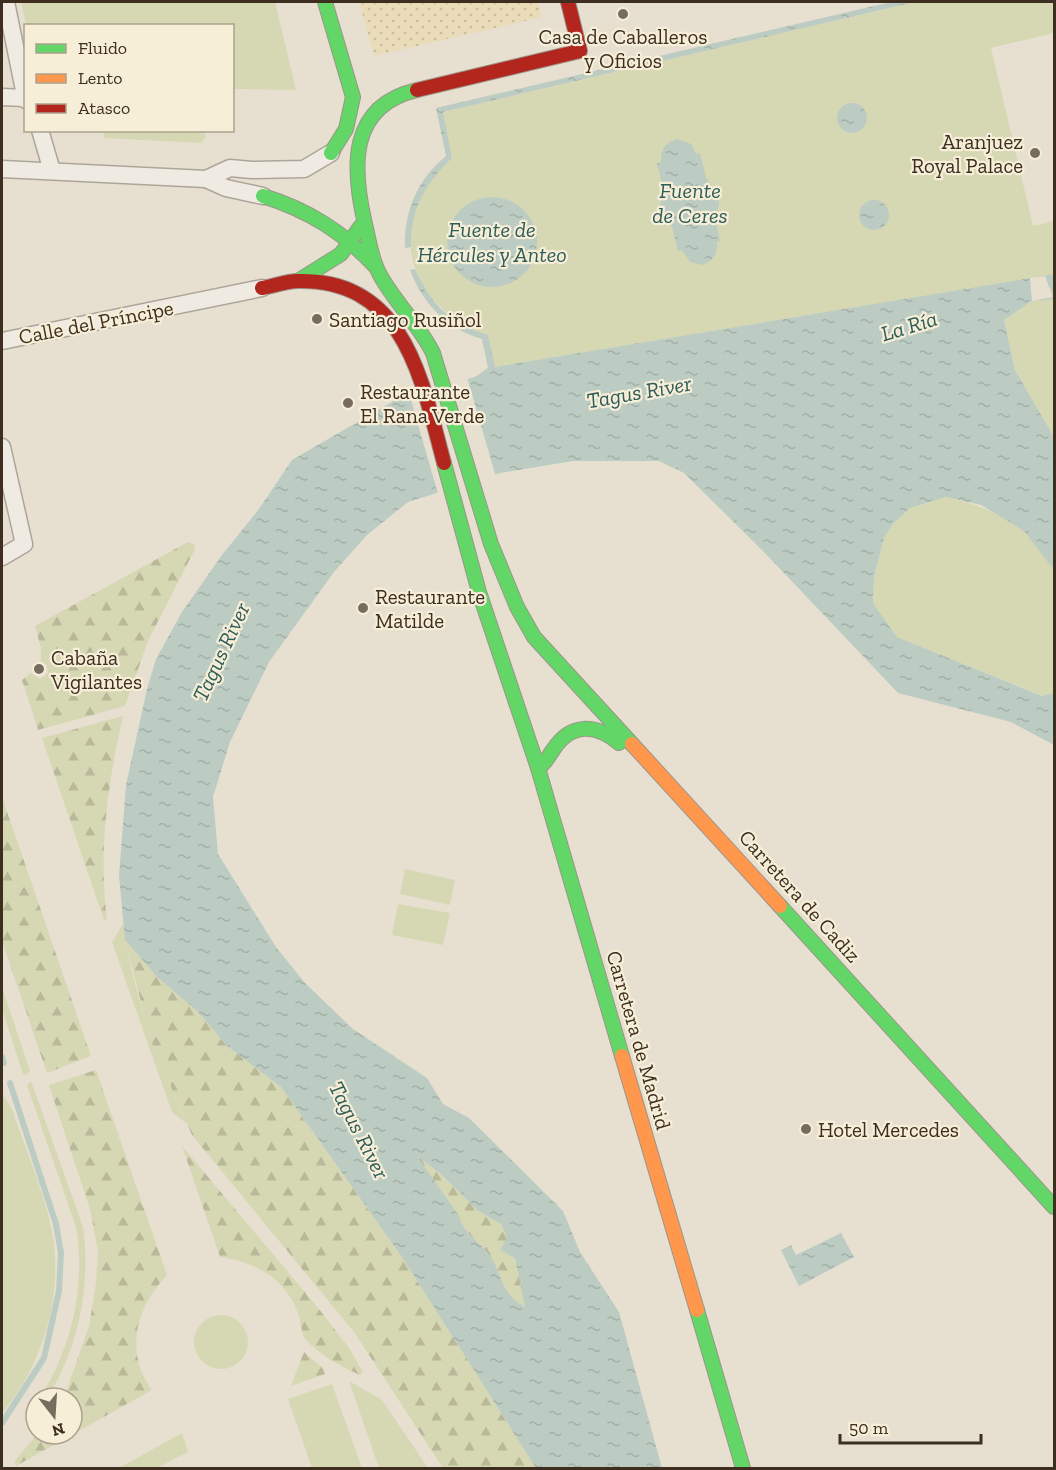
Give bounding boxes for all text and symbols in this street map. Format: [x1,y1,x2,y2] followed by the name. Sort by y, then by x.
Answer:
[616,7,630,21] marker: Casa de Caballeros y Oficios
[24,24,234,132] legend
[539,24,707,73] place label: Casa de Caballeros y Oficios
[78,37,127,59] text: Fluido
[78,67,123,89] text: Lento
[78,97,130,119] text: Atasco
[911,129,1023,178] place label: Aranjuez Royal Palace
[1028,146,1042,160] marker: Aranjuez Royal Palace
[652,177,728,229] water label: Fuente de Ceres
[417,216,567,268] water label: Fuente de Hércules y Anteo
[17,295,176,349] street label: Calle del Príncipe
[878,305,940,347] water label: La Ría
[329,307,482,332] place label: Santiago Rusiñol
[310,312,324,326] marker: Santiago Rusiñol
[584,369,694,415] water label: Tagus River
[360,379,484,428] place label: Restaurante El Rana Verde
[341,396,355,410] marker: Restaurante El Rana Verde
[375,584,485,633] place label: Restaurante Matilde
[186,598,256,706] water label: Tagus River
[356,601,370,615] marker: Restaurante Matilde
[50,645,142,694] place label: Cabaña Vigilantes
[32,662,46,676] marker: Cabaña Vigilantes
[734,825,866,968] street label: Carretera de Cadiz
[601,948,677,1133] street label: Carretera de Madrid
[323,1077,395,1184] water label: Tagus River
[818,1117,959,1142] place label: Hotel Mercedes
[799,1122,813,1136] marker: Hotel Mercedes
[24,1386,84,1446] north arrow
[840,1407,981,1445] scale bar
[849,1417,889,1439] text: 50 m
[50,1419,67,1441] text: N

